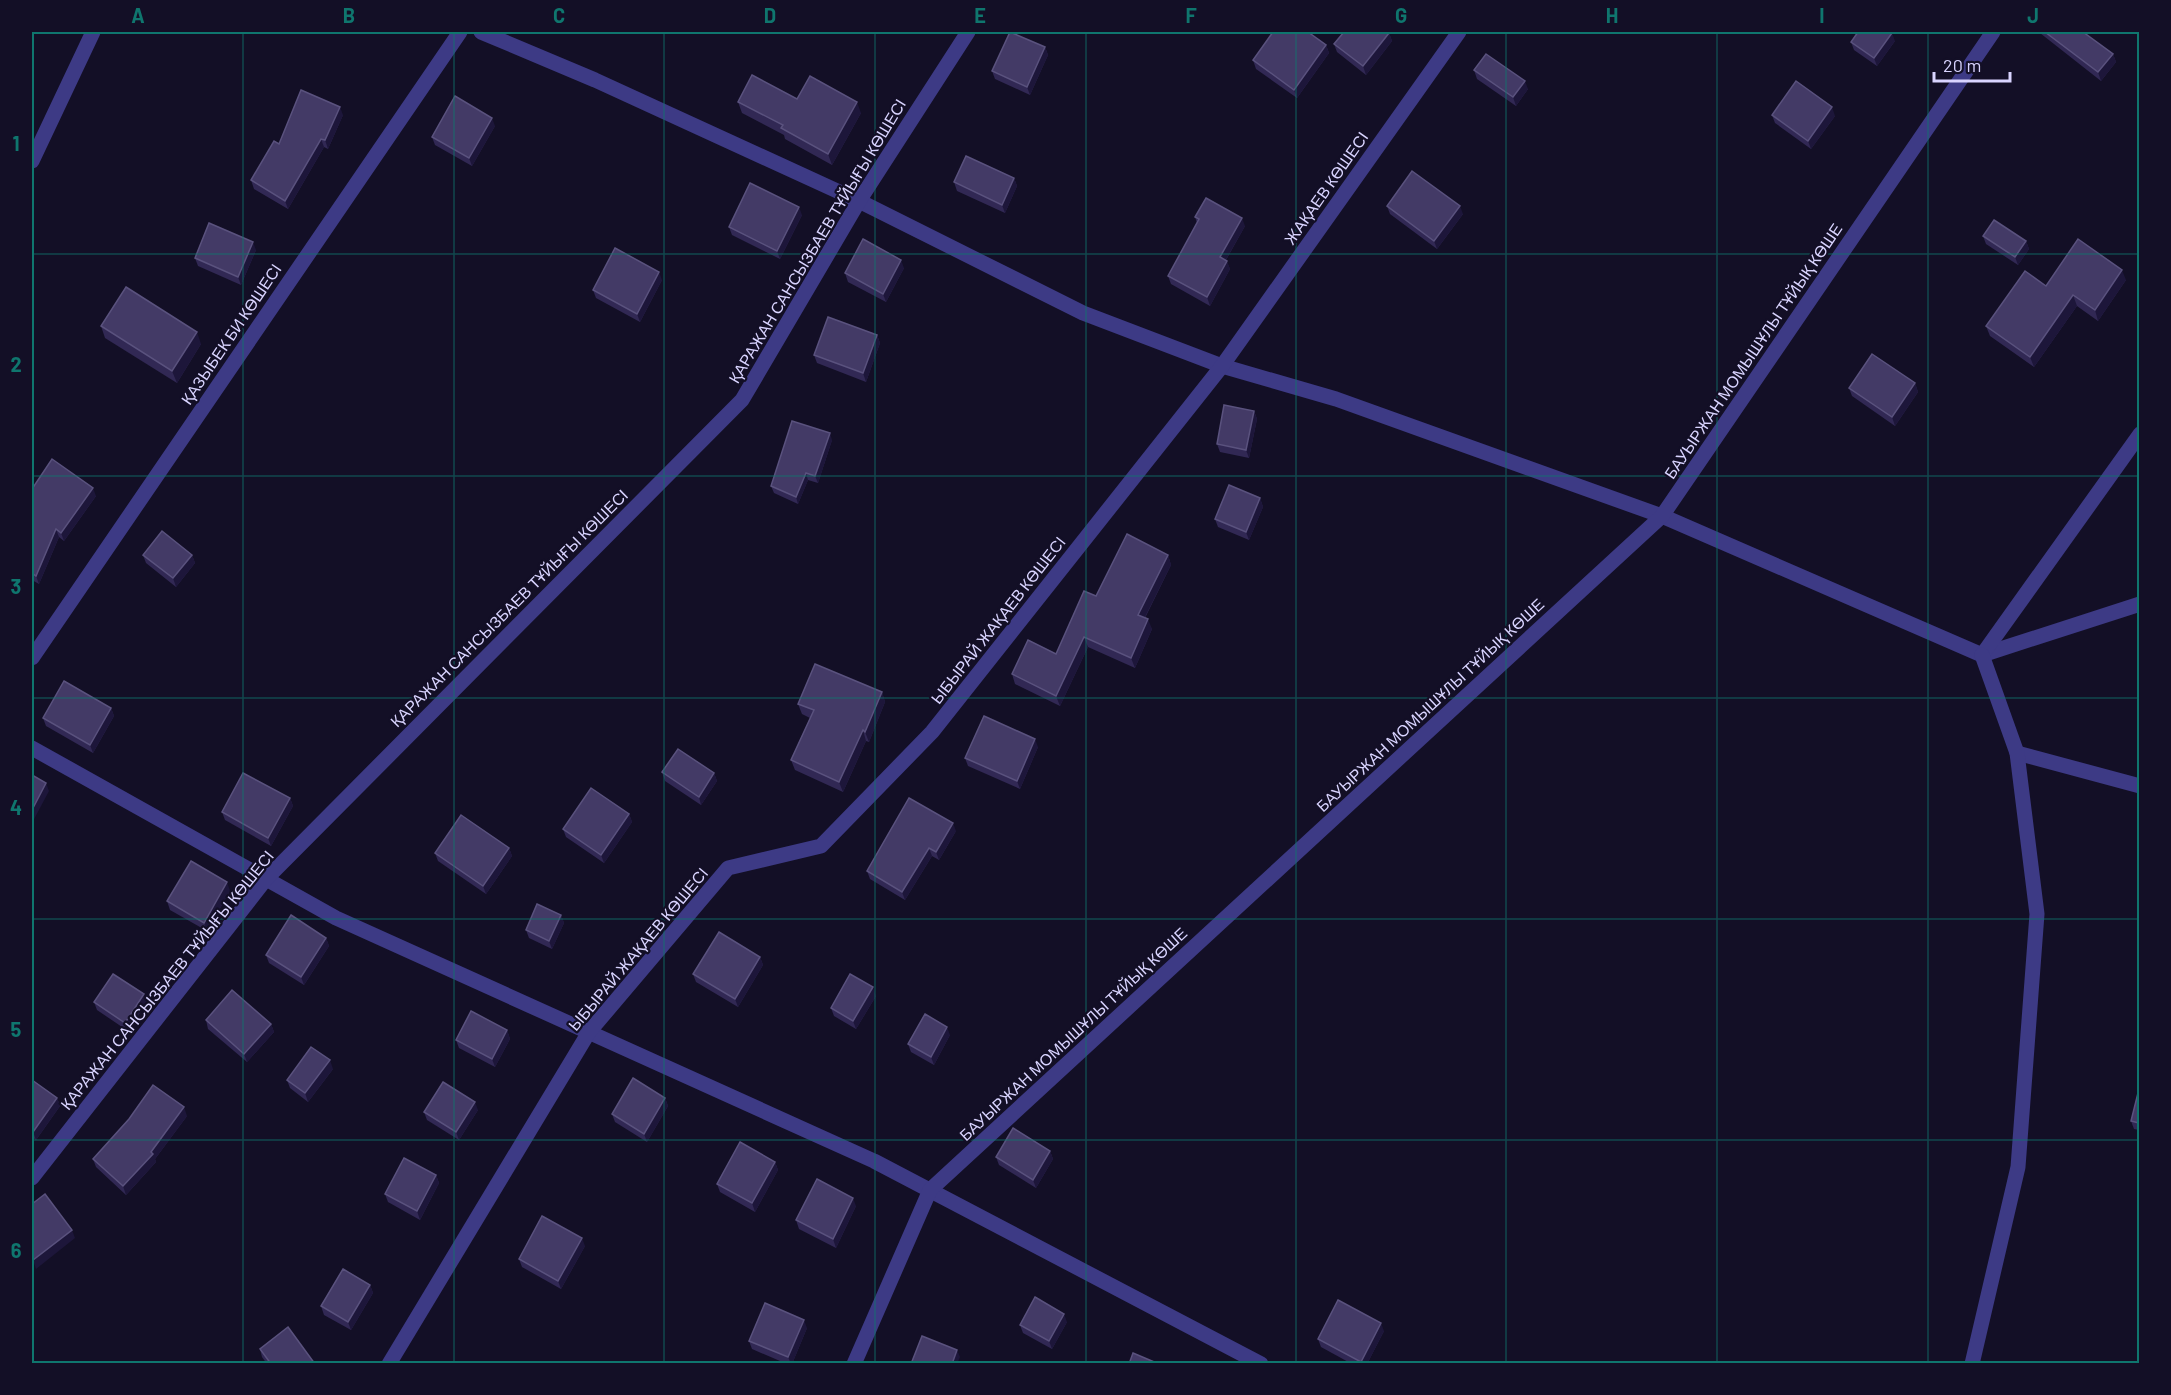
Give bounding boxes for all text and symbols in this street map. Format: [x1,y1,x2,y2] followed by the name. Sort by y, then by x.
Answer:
[131,3,145,27] text: A
[343,3,355,27] text: B
[553,3,565,27] text: C
[764,3,776,27] text: D
[974,3,986,27] text: E
[1185,3,1197,27] text: F
[1395,3,1407,27] text: G
[1606,3,1618,27] text: H
[1819,3,1825,27] text: I
[2027,3,2039,27] text: J
[1934,45,2010,83] scale bar
[1943,54,1981,76] text: 20 m
[724,95,909,386] street label: ҚАРАЖАН САНСЫЗБАЕВ ТҰЙЫҒЫ КӨШЕСІ
[1280,128,1372,248] street label: ЖАҚАЕВ КӨШЕСІ
[12,131,20,155] text: 1
[1660,219,1845,482] street label: БАУЫРЖАН МОМЫШҰЛЫ ТҰЙЫҚ КӨШЕ
[176,260,285,408] street label: ҚАЗЫБЕК БИ КӨШЕСІ
[10,352,22,376] text: 2
[386,485,631,730] street label: ҚАРАЖАН САНСЫЗБАЕВ ТҰЙЫҒЫ КӨШЕСІ
[926,532,1069,707] street label: ЫБЫРАЙ ЖАҚАЕВ КӨШЕСІ
[11,574,21,598] text: 3
[1312,594,1547,815] street label: БАУЫРЖАН МОМЫШҰЛЫ ТҰЙЫҚ КӨШЕ
[10,795,22,819] text: 4
[56,846,277,1113] street label: ҚАРАЖАН САНСЫЗБАЕВ ТҰЙЫҒЫ КӨШЕСІ
[564,863,711,1034] street label: ЫБЫРАЙ ЖАҚАЕВ КӨШЕСІ
[955,923,1190,1144] street label: БАУЫРЖАН МОМЫШҰЛЫ ТҰЙЫҚ КӨШЕ
[11,1017,22,1041] text: 5
[11,1238,22,1262] text: 6

